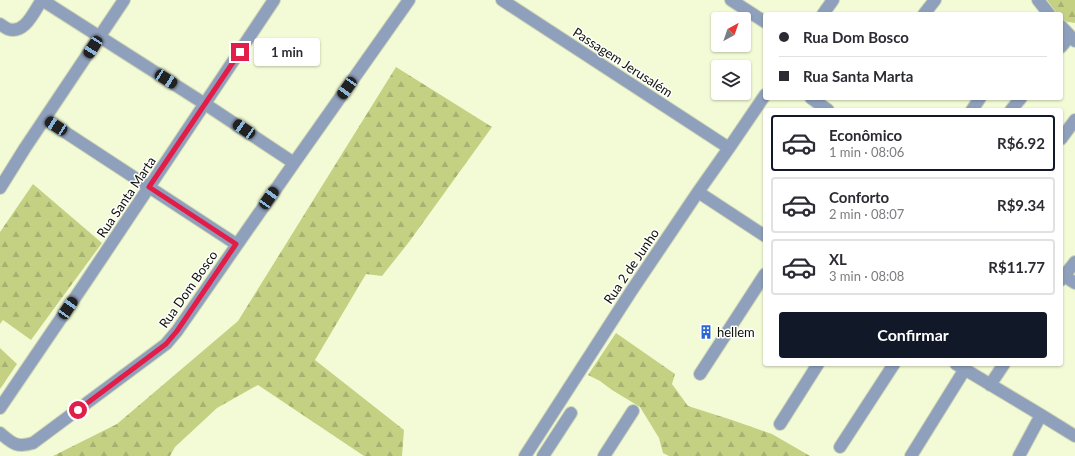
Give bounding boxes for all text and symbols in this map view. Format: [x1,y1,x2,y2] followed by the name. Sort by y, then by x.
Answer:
[711,12,751,52] north arrow
[711,12,751,100] map controls
[570,24,676,100] street label: Passagem Jerusalém
[803,28,909,46] text: Rua Dom Bosco
[81,34,105,60] car
[254,38,320,66] callout: 1 min
[231,43,249,61] route end
[271,44,303,60] text: 1 min
[711,60,751,100] button: layers
[153,67,179,91] car
[803,67,913,85] text: Rua Santa Marta
[335,75,359,101] car
[43,114,69,138] car
[231,117,257,141] car
[781,125,817,161] icon: car
[829,126,902,144] text: Econômico
[997,134,1045,152] text: R$6.92
[829,144,904,160] text: 1 min · 08:06
[93,154,159,240] street label: Rua Santa Marta
[257,185,281,211] car
[781,187,817,223] icon: car
[829,188,889,206] text: Conforto
[997,196,1045,214] text: R$9.34
[829,206,904,222] text: 2 min · 08:07
[600,225,662,307] street label: Rua 2 de Junho
[155,247,221,331] street label: Rua Dom Bosco
[781,249,817,285] icon: car
[829,250,847,268] text: XL
[988,258,1045,276] text: R$11.77
[829,268,904,284] text: 3 min · 08:08
[56,295,80,321] car
[779,312,1047,358] button: Confirmar
[698,324,714,340] building icon: hellem
[717,324,755,340] place label: hellem
[69,401,87,419] route start

